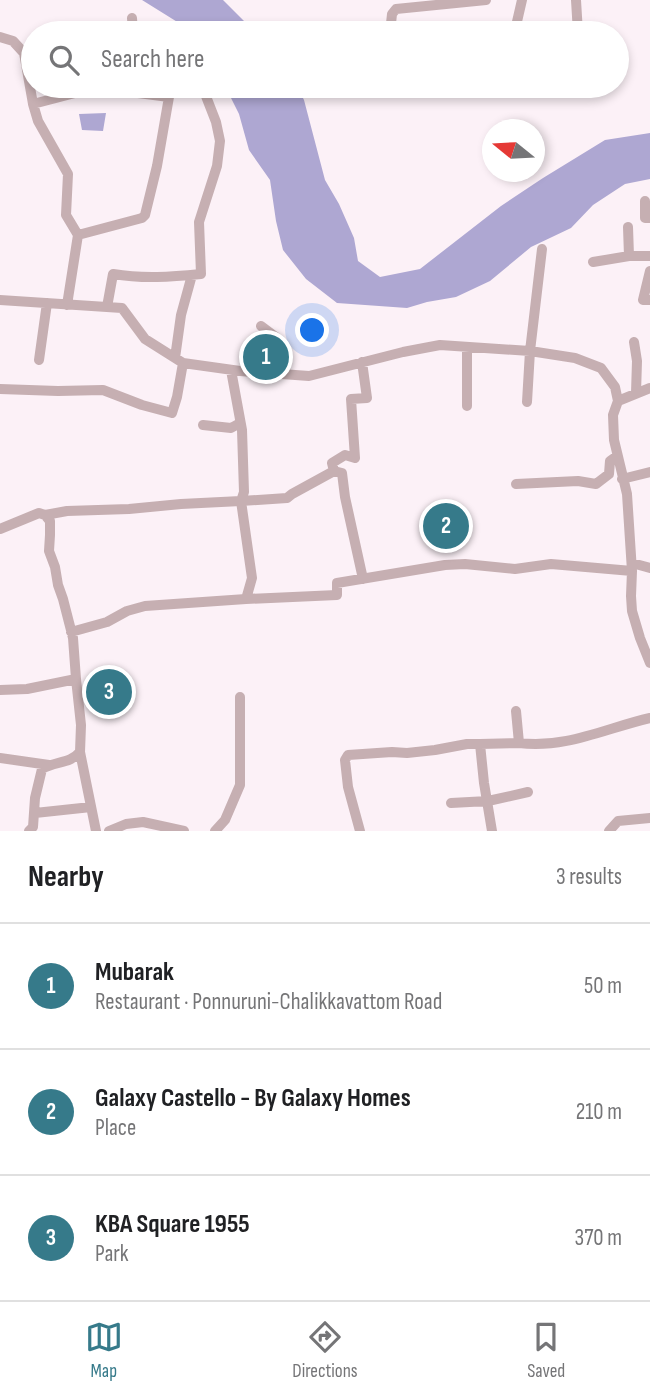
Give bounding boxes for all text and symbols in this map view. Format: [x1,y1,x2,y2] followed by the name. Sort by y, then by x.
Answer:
[21,21,629,98] search box
[45,41,83,79] icon: search
[101,44,204,75] text: Search here
[482,119,545,182] north arrow
[295,313,329,347] your location
[243,331,289,383] pin: 1
[423,500,469,552] pin: 2
[86,666,132,718] pin: 3
[28,859,104,895] text: Nearby
[556,863,622,891] text: 3 results
[95,957,174,988] text: Mubarak
[46,972,56,1000] text: 1
[584,972,622,1000] text: 50 m
[95,988,442,1016] text: Restaurant · Ponnuruni-Chalikkavattom Road
[95,1083,411,1114] text: Galaxy Castello - By Galaxy Homes
[46,1098,56,1126] text: 2
[576,1098,622,1126] text: 210 m
[95,1114,136,1142] text: Place
[95,1209,250,1240] text: KBA Square 1955
[46,1224,56,1252] text: 3
[575,1224,622,1252] text: 370 m
[95,1240,129,1268] text: Park
[85,1318,123,1383] tab: Map
[292,1318,358,1383] tab: Directions
[527,1318,565,1383] tab: Saved

